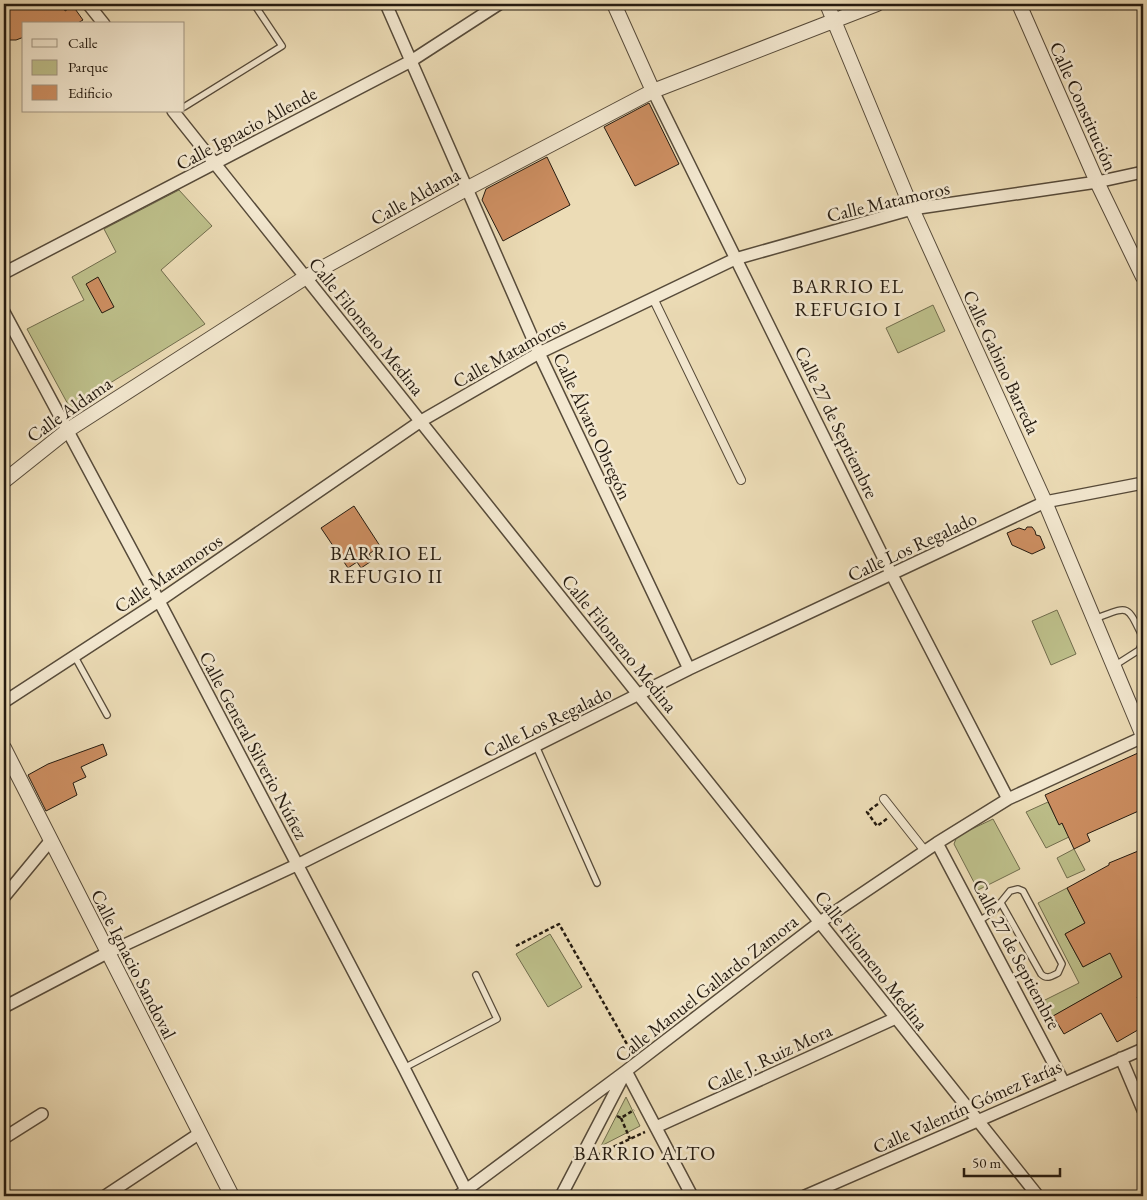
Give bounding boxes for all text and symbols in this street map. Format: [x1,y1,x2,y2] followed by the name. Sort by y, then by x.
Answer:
[22,22,185,112] legend
[68,33,98,52] text: Calle
[1044,38,1123,175] street label: Calle Constitución
[68,57,108,76] text: Parque
[171,81,321,176] street label: Calle Ignacio Allende
[68,83,112,102] text: Edificio
[366,161,465,231] street label: Calle Aldama
[824,175,952,228] street label: Calle Matamoros
[303,252,430,401] street label: Calle Filomeno Medina
[792,273,904,322] district label: BARRIO EL REFUGIO I
[957,286,1046,439] street label: Calle Gabino Barreda
[448,311,570,394] street label: Calle Matamoros
[789,342,884,503] street label: Calle 27 de Septiembre
[547,348,638,504] street label: Calle Álvaro Obregón
[22,371,117,448] street label: Calle Aldama
[844,506,981,587] street label: Calle Los Regalado
[109,528,227,619] street label: Calle Matamoros
[329,540,443,589] district label: BARRIO EL REFUGIO II
[556,569,683,718] street label: Calle Filomeno Medina
[193,647,314,844] street label: Calle General Silverio Núñez
[479,680,616,763] street label: Calle Los Regalado
[966,875,1067,1034] street label: Calle 27 de Septiembre
[85,885,182,1044] street label: Calle Ignacio Sandoval
[809,885,934,1036] street label: Calle Filomeno Medina
[610,909,803,1068] street label: Calle Manuel Gallardo Zamora
[703,1017,836,1097] street label: Calle J. Ruiz Mora
[869,1054,1066,1159] street label: Calle Valentín Gómez Farías
[574,1140,716,1166] district label: BARRIO ALTO
[964,1145,1061,1177] scale bar
[972,1153,1001,1172] text: 50 m

